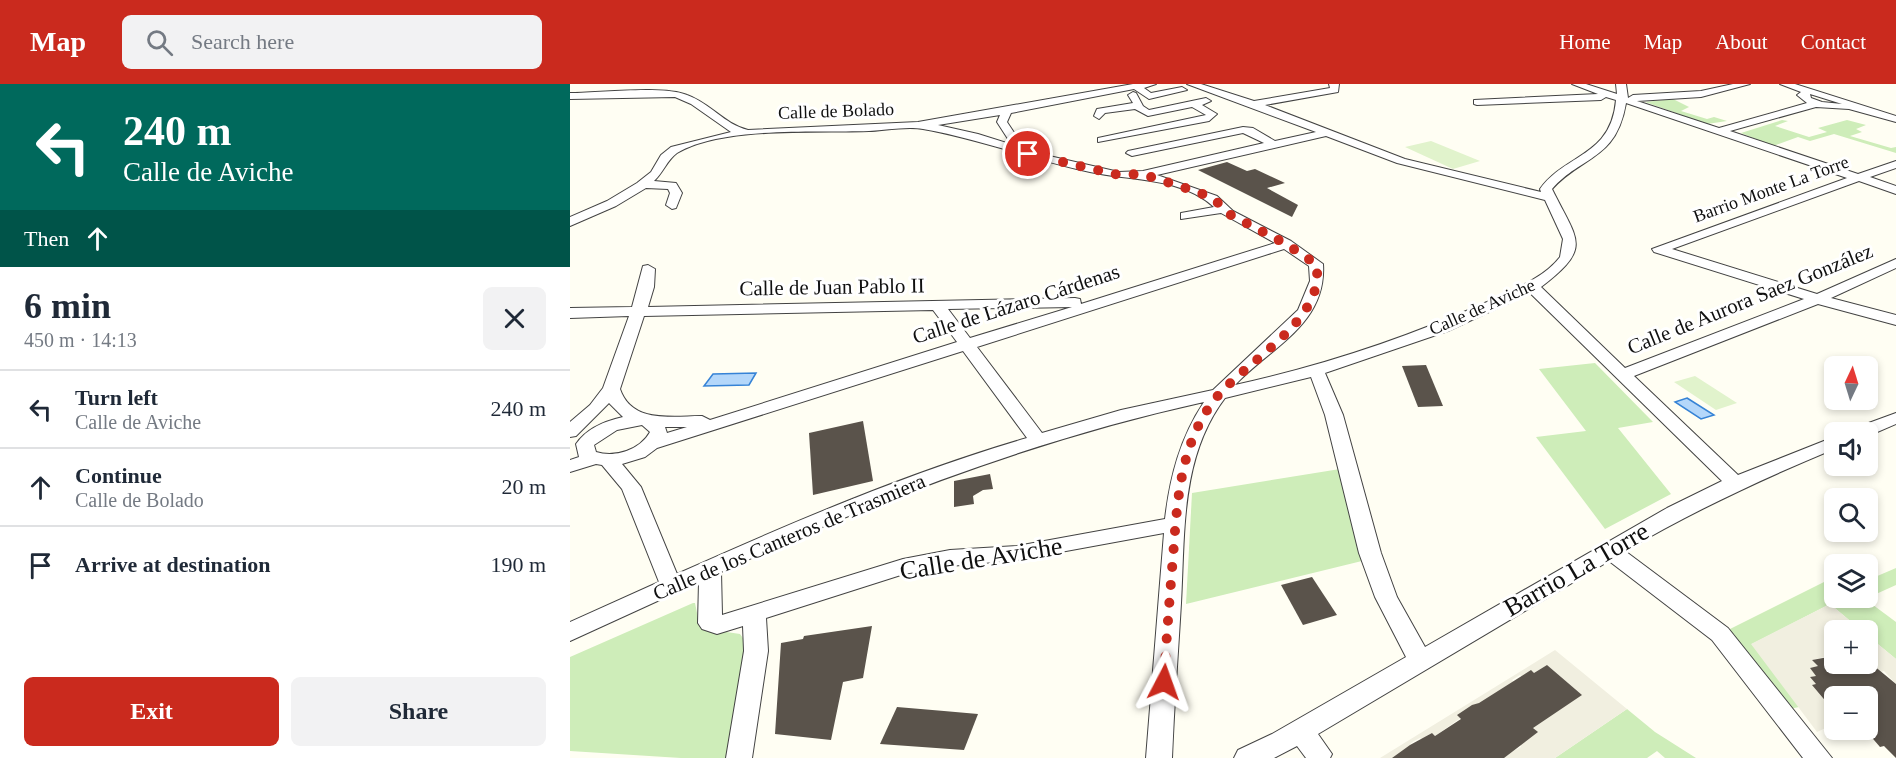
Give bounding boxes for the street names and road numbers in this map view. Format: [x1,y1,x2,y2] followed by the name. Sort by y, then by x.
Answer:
[778,99,894,123] street label: Calle de Bolado
[1691,152,1851,226] street label: Barrio Monte La Torre
[1624,239,1876,359] street label: Calle de Aurora Saez González
[909,259,1123,349] street label: Calle de Lázaro Cárdenas
[739,273,925,301] street label: Calle de Juan Pablo II
[1426,275,1538,339] street label: Calle de Aviche
[649,468,929,605] street label: Calle de los Canteros de Trasmiera
[1499,516,1654,623] street label: Barrio La Torre
[898,531,1064,586] street label: Calle de Aviche

